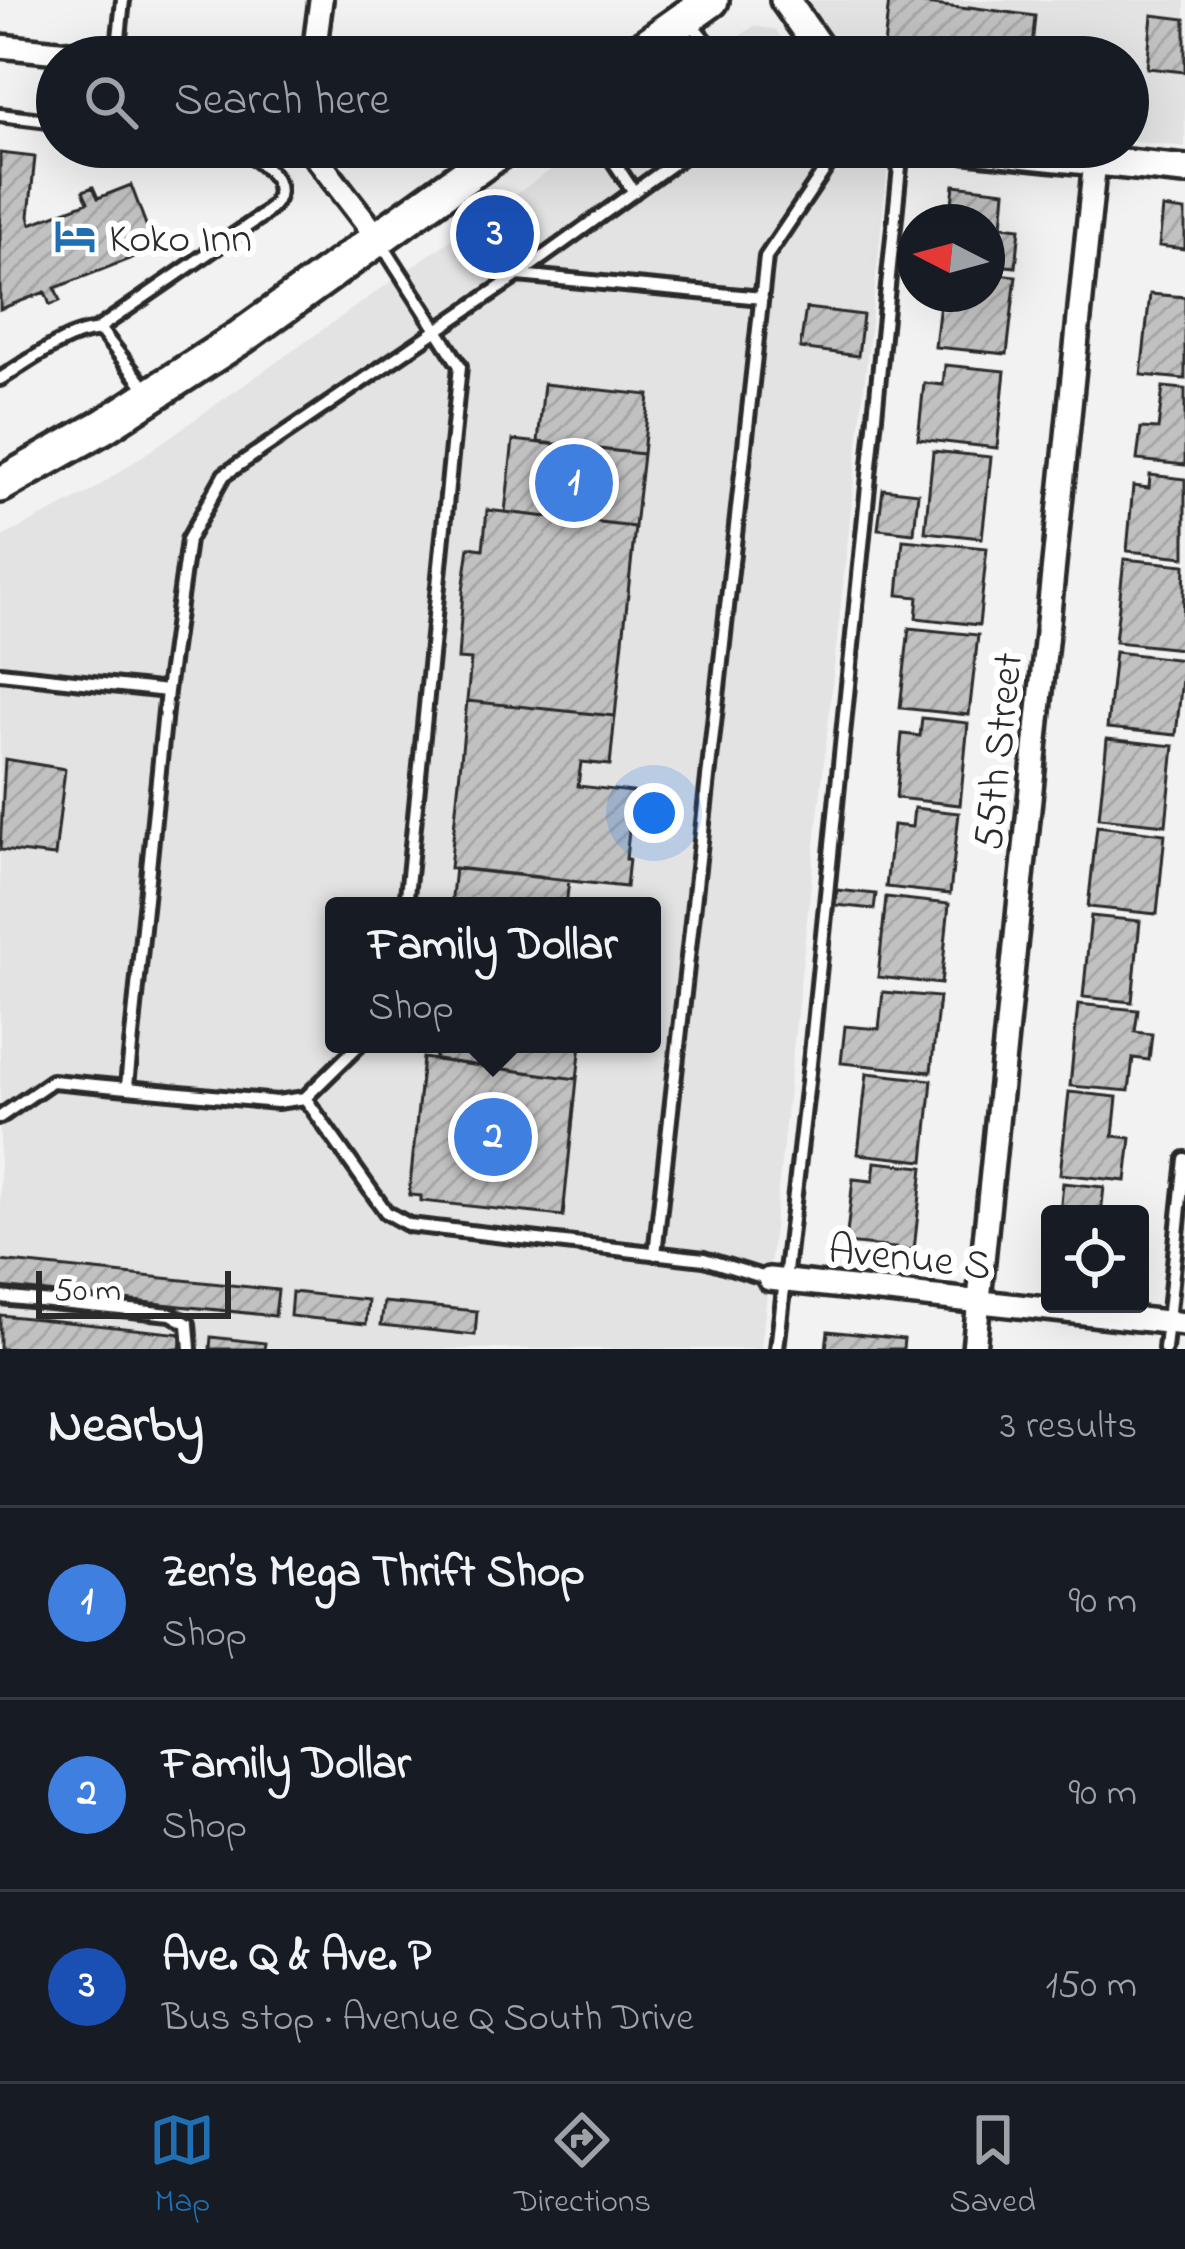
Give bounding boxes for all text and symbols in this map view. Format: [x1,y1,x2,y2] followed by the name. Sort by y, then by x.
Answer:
[36,36,1149,168] search box
[78,69,144,135] icon: search
[174,69,390,135] text: Search here
[456,189,534,279] pin: 3
[897,204,1005,312] north arrow
[109,210,252,271] place label: Koko Inn
[52,213,98,259] hotel icon: Koko Inn
[535,438,613,528] pin: 1
[960,650,1041,853] street label: 55th Street
[624,783,684,843] your location
[325,897,661,1053] popup
[369,914,617,980] text: Family Dollar
[369,980,454,1037] text: Shop
[454,1092,532,1182] pin: 2
[1041,1205,1149,1313] map controls
[1041,1205,1149,1313] button: locate
[825,1221,994,1298] street label: Avenue S
[36,1265,231,1318] scale bar
[54,1268,121,1316] text: 50 m
[48,1390,204,1465] text: Nearby
[1000,1399,1137,1456] text: 3 results
[162,1541,585,1607] text: Zen’s Mega Thrift Shop
[81,1574,93,1631] text: 1
[1068,1574,1137,1631] text: 90 m
[162,1607,247,1664] text: Shop
[162,1733,411,1799] text: Family Dollar
[77,1766,97,1823] text: 2
[1068,1766,1137,1823] text: 90 m
[162,1799,247,1856] text: Shop
[162,1925,431,1991] text: Ave. Q & Ave. P
[79,1958,95,2015] text: 3
[1045,1958,1137,2015] text: 150 m
[162,1991,694,2048] text: Bus stop · Avenue Q South Drive
[149,2107,215,2227] tab: Map
[514,2107,651,2227] tab: Directions
[950,2107,1036,2227] tab: Saved

